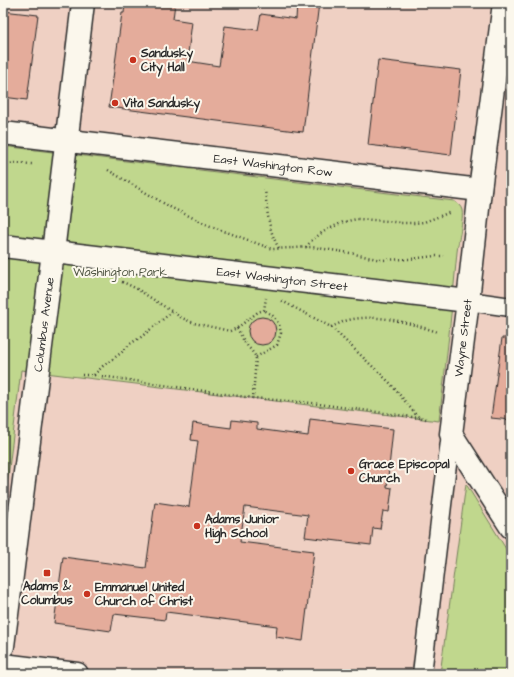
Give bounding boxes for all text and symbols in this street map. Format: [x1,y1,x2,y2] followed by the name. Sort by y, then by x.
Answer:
[140,45,193,77] place label: Sandusky City Hall
[128,55,138,65] marker: Sandusky City Hall
[122,95,201,113] place label: Vita Sandusky
[110,98,120,108] marker: Vita Sandusky
[213,150,334,181] street label: East Washington Row
[216,263,349,296] street label: East Washington Street
[73,264,167,282] park label: Washington Park
[30,276,59,373] street label: Columbus Avenue
[450,298,478,378] street label: Wayne Street
[359,456,450,487] place label: Grace Episcopal Church
[346,466,356,476] marker: Grace Episcopal Church
[205,511,279,544] place label: Adams Junior High School
[192,521,202,531] marker: Adams Junior High School
[42,568,52,578] marker: Adams & Columbus
[21,578,73,609] place label: Adams & Columbus
[95,579,193,610] place label: Emmanuel United Church of Christ
[82,589,92,599] marker: Emmanuel United Church of Christ

